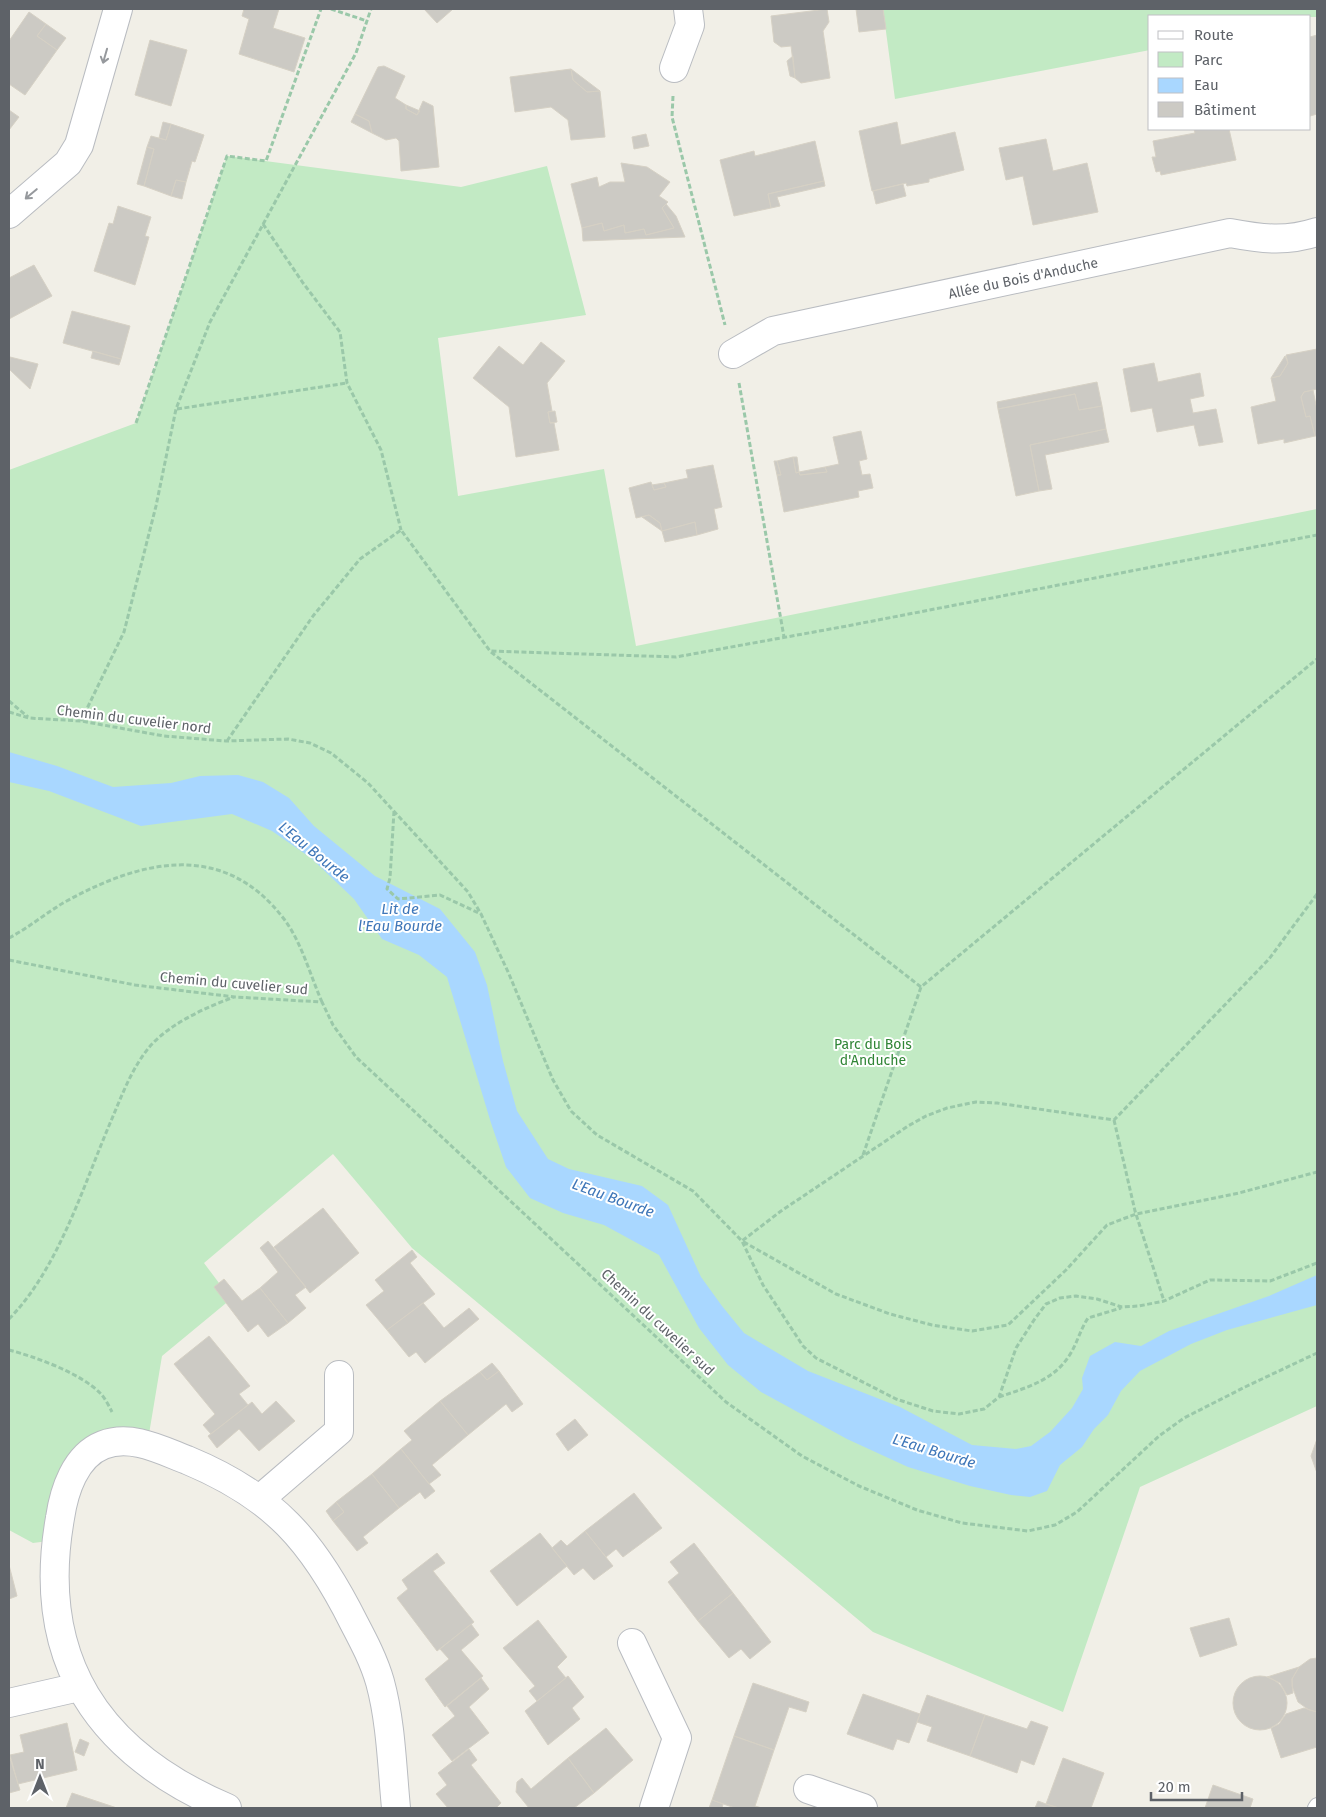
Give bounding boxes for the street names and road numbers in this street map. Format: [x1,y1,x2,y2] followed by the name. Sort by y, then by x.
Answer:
[947,254,1099,303] street label: Allée du Bois d'Anduche
[56,702,212,737] street label: Chemin du cuvelier nord
[159,969,309,998] street label: Chemin du cuvelier sud
[598,1265,718,1379] street label: Chemin du cuvelier sud

